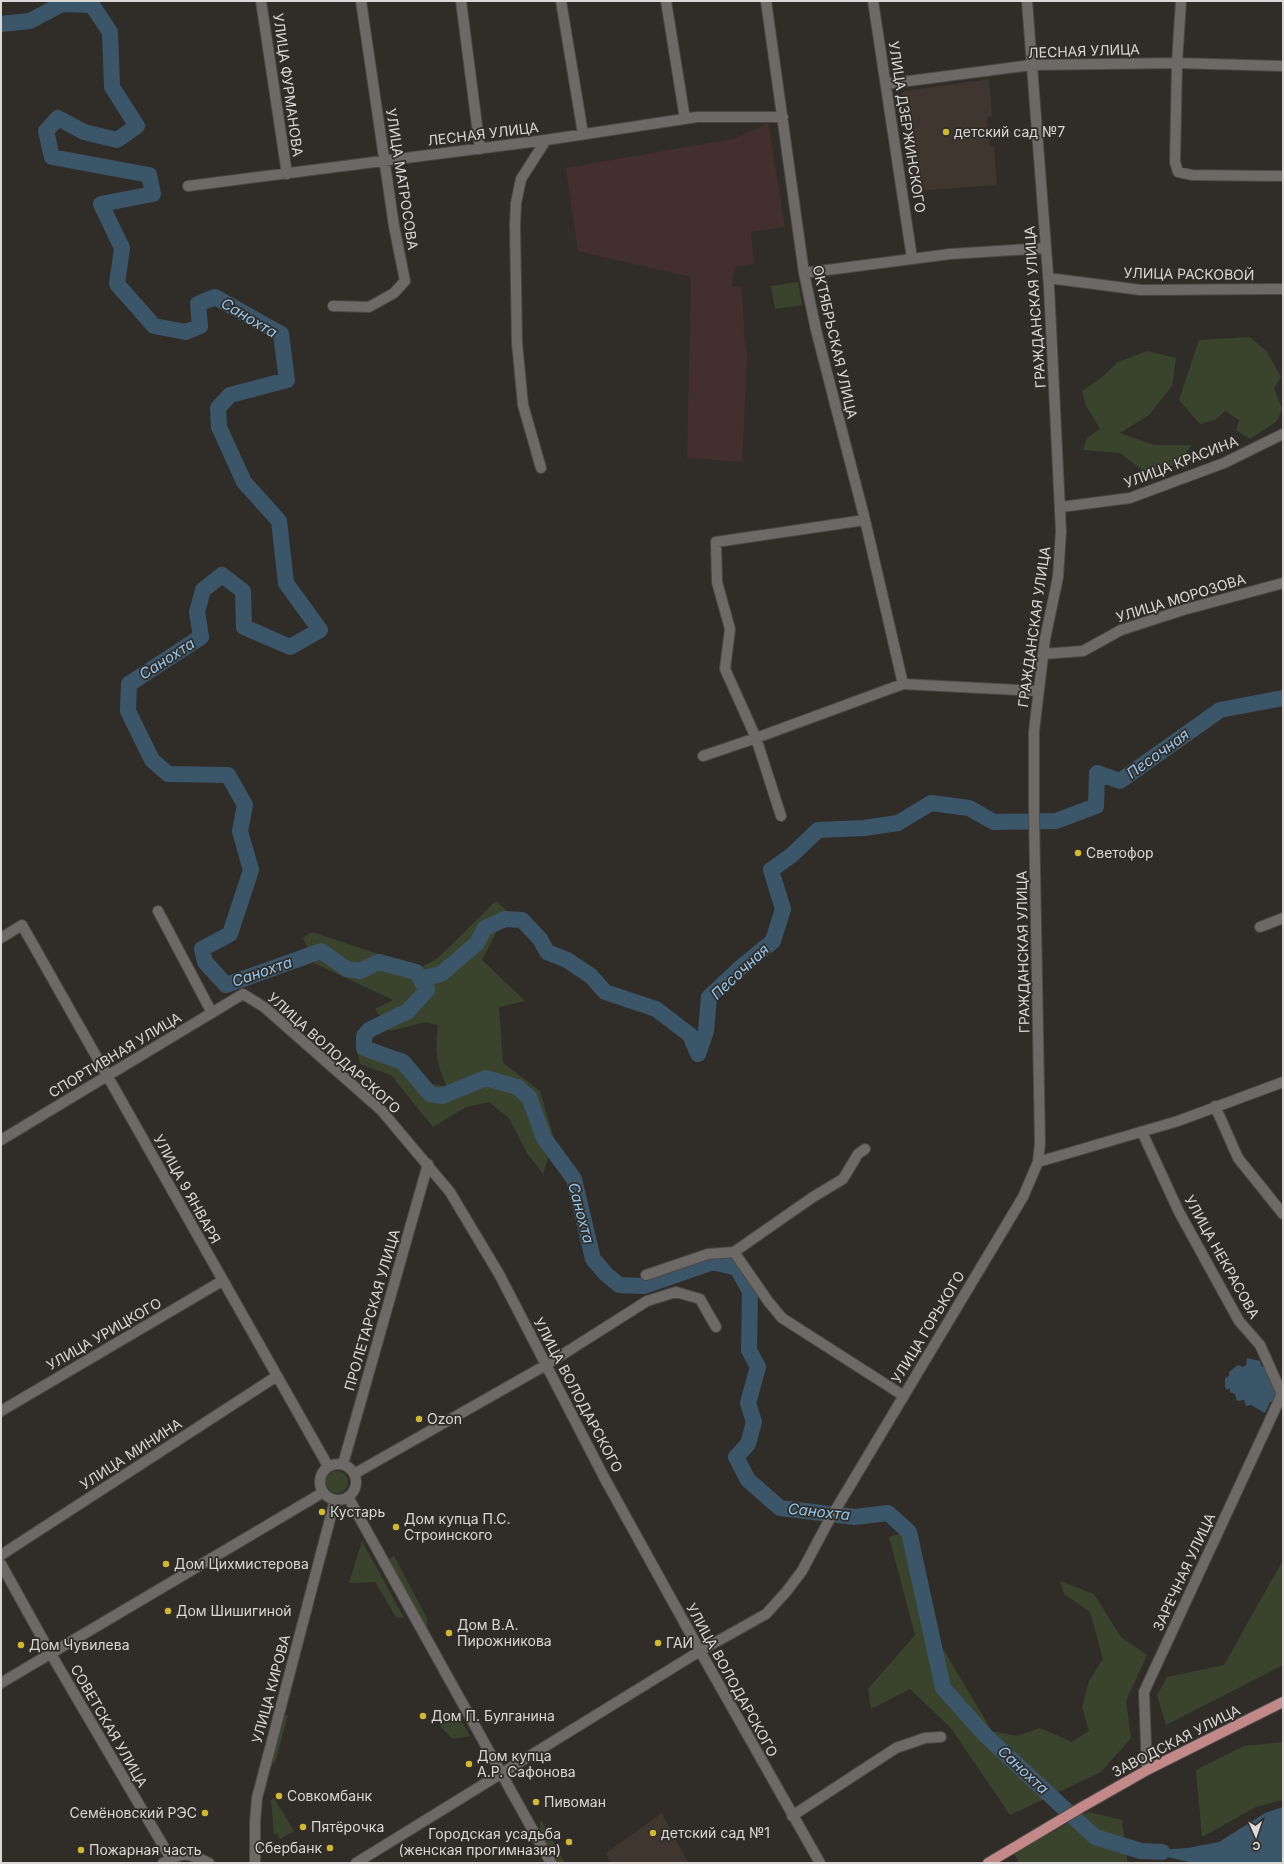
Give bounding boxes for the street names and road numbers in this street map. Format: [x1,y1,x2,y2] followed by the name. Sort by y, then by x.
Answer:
[270,12,307,158] street label: УЛИЦА ФУРМАНОВА
[886,40,929,214] street label: УЛИЦА ДЗЕРЖИНСКОГО
[1028,40,1140,61] street label: ЛЕСНАЯ УЛИЦА
[383,107,422,251] street label: УЛИЦА МАТРОСОВА
[426,118,540,149] street label: ЛЕСНАЯ УЛИЦА
[1020,225,1049,389] street label: ГРАЖДАНСКАЯ УЛИЦА
[810,263,862,421] street label: ОКТЯБРЬСКАЯ УЛИЦА
[1123,263,1255,283] street label: УЛИЦА РАСКОВОЙ
[1121,432,1241,491] street label: УЛИЦА КРАСИНА
[1014,545,1053,709] street label: ГРАЖДАНСКАЯ УЛИЦА
[1114,570,1248,625] street label: УЛИЦА МОРОЗОВА
[1013,870,1032,1033] street label: ГРАЖДАНСКАЯ УЛИЦА
[264,988,404,1117] street label: УЛИЦА ВОЛОДАРСКОГО
[45,1008,184,1101] street label: СПОРТИВНАЯ УЛИЦА
[150,1131,225,1246] street label: УЛИЦА 9 ЯНВАРЯ
[1181,1192,1264,1322] street label: УЛИЦА НЕКРАСОВА
[340,1227,403,1393] street label: ПРОЛЕТАРСКАЯ УЛИЦА
[887,1268,968,1386] street label: УЛИЦА ГОРЬКОГО
[43,1294,164,1373] street label: УЛИЦА УРИЦКОГО
[530,1314,627,1475] street label: УЛИЦА ВОЛОДАРСКОГО
[77,1414,185,1493] street label: УЛИЦА МИНИНА
[1149,1510,1218,1633] street label: ЗАРЕЧНАЯ УЛИЦА
[683,1600,782,1759] street label: УЛИЦА ВОЛОДАРСКОГО
[248,1632,293,1745] street label: УЛИЦА КИРОВА
[67,1661,152,1790] street label: СОВЕТСКАЯ УЛИЦА
[1109,1701,1243,1780] street label: ЗАВОДСКАЯ УЛИЦА

